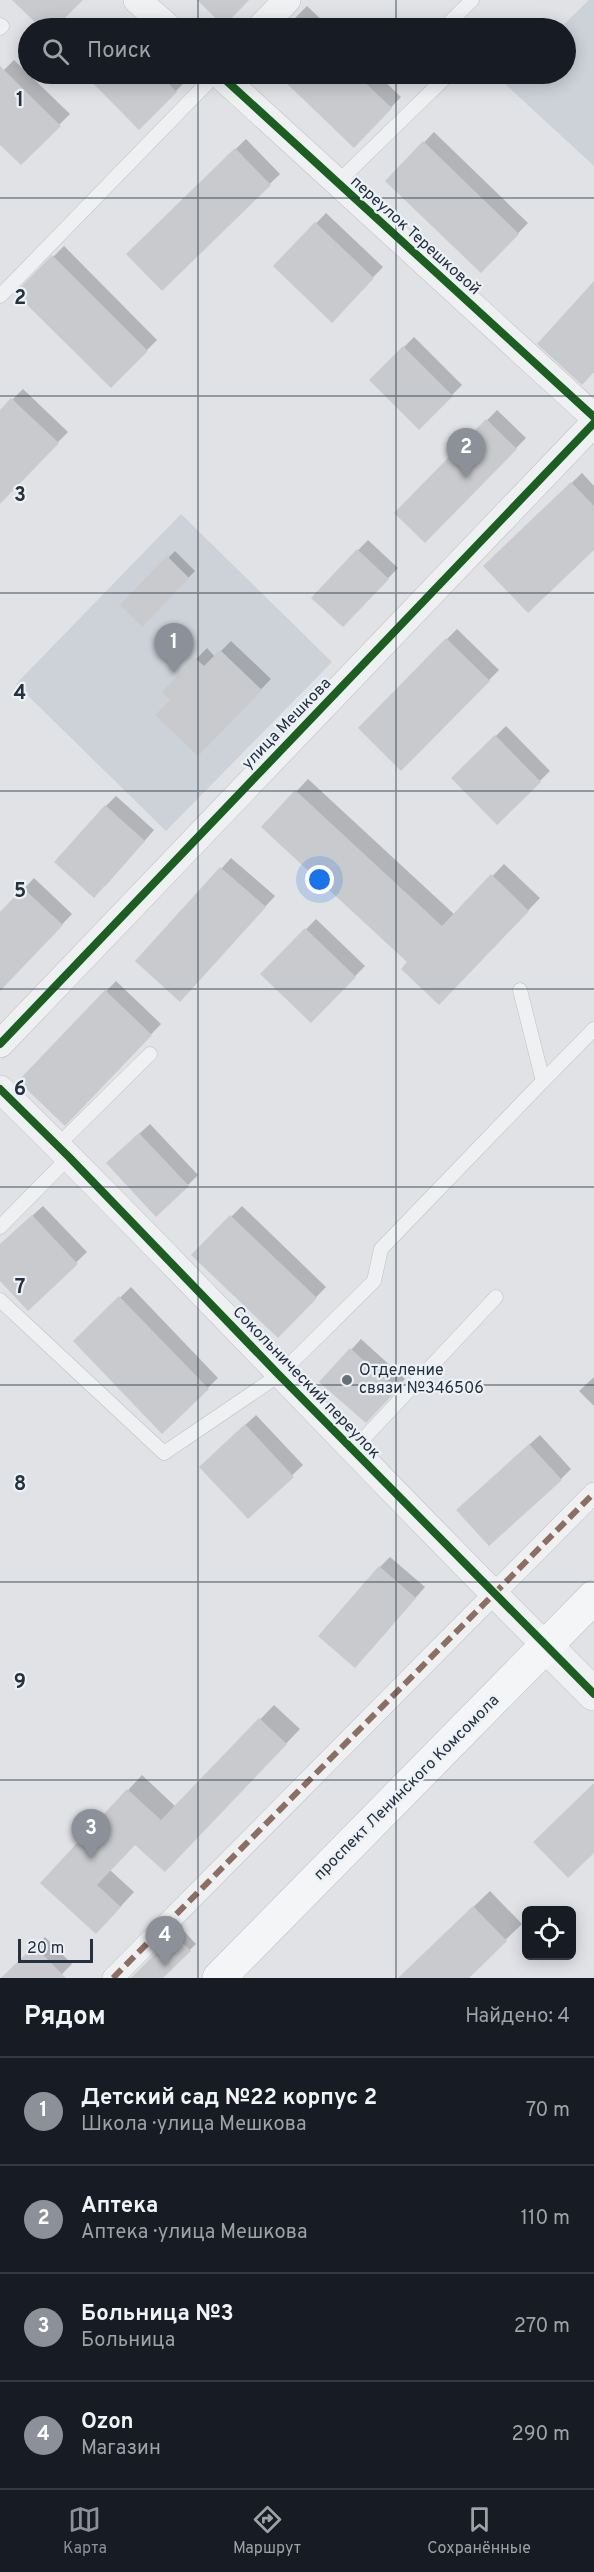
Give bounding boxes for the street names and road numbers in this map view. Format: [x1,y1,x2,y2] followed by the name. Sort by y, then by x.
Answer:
[346,172,484,300] street label: переулок Терешковой
[238,674,336,774] street label: улица Мешкова
[228,1302,384,1464] street label: Сокольнический переулок
[310,1691,504,1885] street label: проспект Ленинского Комсомола

